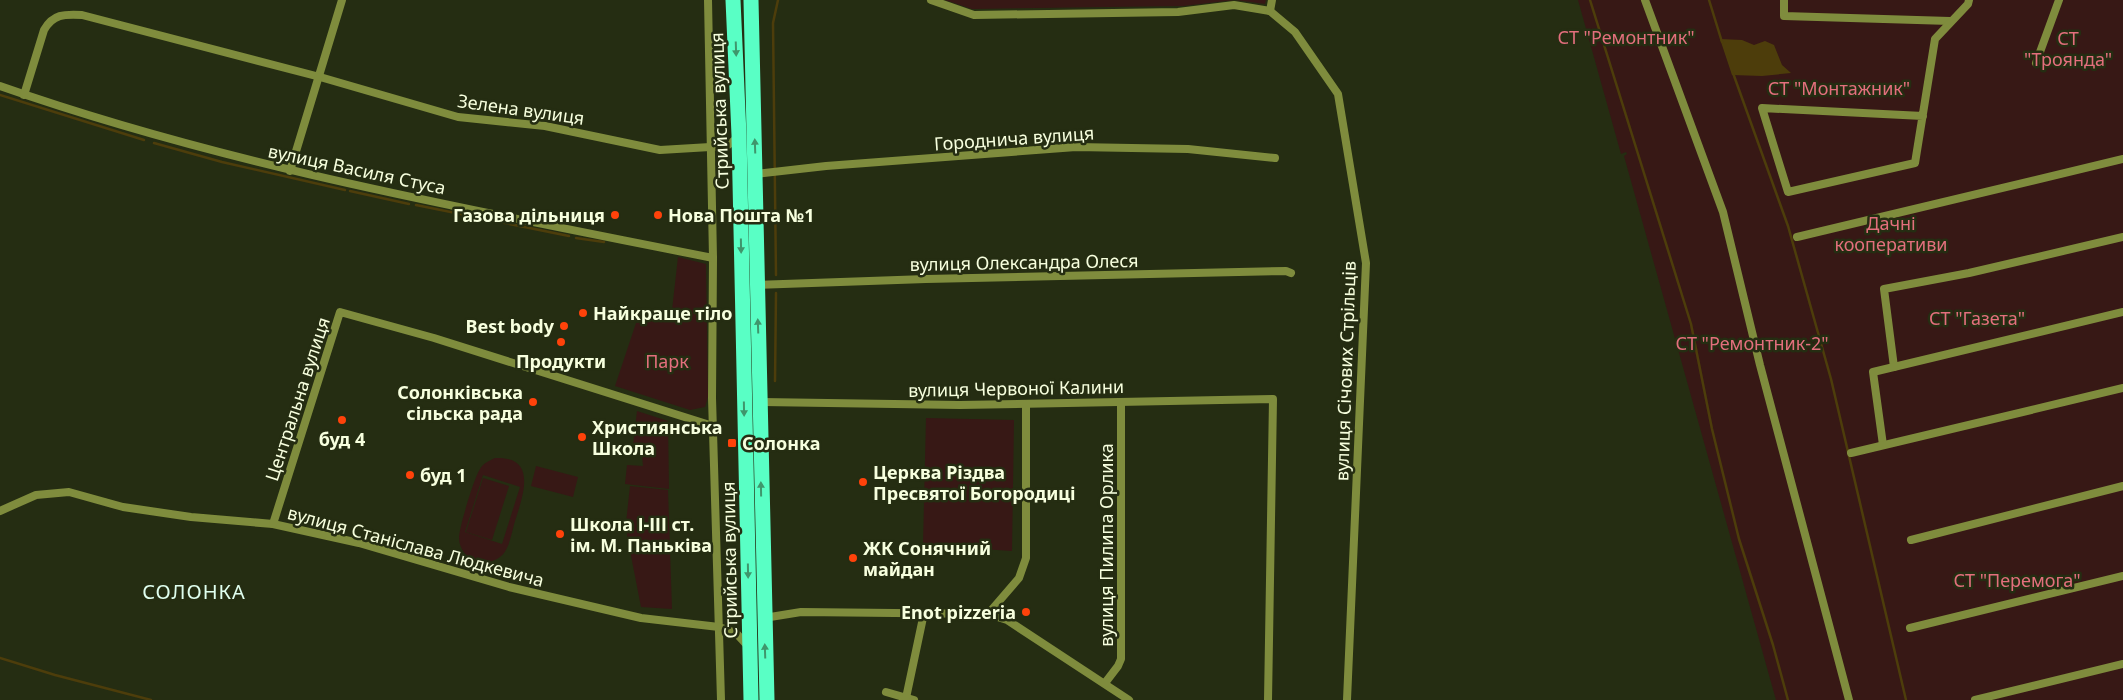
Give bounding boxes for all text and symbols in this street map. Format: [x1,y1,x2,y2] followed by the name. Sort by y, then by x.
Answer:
[1557,25,1695,49] park label: СТ "Ремонтник"
[2024,26,2112,71] park label: СТ "Троянда"
[704,32,734,190] street label: Стрийська вулиця
[732,41,740,57] one-way arrow
[1768,76,1910,100] park label: СТ "Монтажник"
[456,88,586,130] street label: Зелена вулиця
[933,120,1095,156] street label: Городнича вулиця
[266,138,448,200] street label: вулиця Василя Стуса
[751,138,759,154] one-way arrow
[453,203,605,227] place label: Газова дільниця
[668,203,815,227] place label: Нова Пошта №1
[609,209,621,221] marker: Газова дільниця
[652,209,664,221] marker: Нова Пошта №1
[1834,211,1948,256] park label: Дачні кооперативи
[737,238,745,254] one-way arrow
[909,248,1139,276] street label: вулиця Олександра Олеся
[1329,260,1361,482] street label: вулиця Січових Стрільців
[593,301,732,325] place label: Найкраще тіло
[1929,306,2025,330] park label: СТ "Газета"
[577,307,589,319] marker: Найкраще тіло
[259,314,335,484] street label: Центральна вулиця
[465,314,555,338] place label: Best body
[754,318,762,334] one-way arrow
[558,320,570,332] marker: Best body
[1675,331,1829,355] park label: СТ "Ремонтник-2"
[555,336,567,348] marker: Продукти
[516,349,606,373] place label: Продукти
[645,349,689,373] park label: Парк
[908,374,1124,402] street label: вулиця Червоної Калини
[397,380,523,425] place label: Солонківська сільска рада
[527,396,539,408] marker: Солонківська сільска рада
[740,401,748,417] one-way arrow
[336,414,348,426] marker: буд 4
[592,415,722,460] place label: Християнська Школа
[319,427,365,451] place label: буд 4
[576,431,588,443] marker: Християнська Школа
[742,431,820,455] place label: Солонка
[726,437,738,449] marker: Солонка
[1094,443,1118,647] street label: вулиця Пилипа Орлика
[873,460,1076,505] place label: Церква Різдва Пресвятої Богородиці
[420,463,467,487] place label: буд 1
[404,469,416,481] marker: буд 1
[857,476,869,488] marker: Церква Різдва Пресвятої Богородиці
[716,481,742,639] street label: Стрийська вулиця
[757,481,765,497] one-way arrow
[285,500,547,592] street label: вулиця Станіслава Людкевича
[570,512,712,557] place label: Школа І-ІІІ ст. ім. М. Паньківа
[554,528,566,540] marker: Школа І-ІІІ ст. ім. М. Паньківа
[863,536,991,581] place label: ЖК Сонячний майдан
[847,552,859,564] marker: ЖК Сонячний майдан
[744,563,752,579] one-way arrow
[1953,568,2081,592] park label: СТ "Перемога"
[142,578,246,605] district label: СОЛОНКА
[901,600,1016,624] place label: Enot pizzeria
[1020,606,1032,618] marker: Enot pizzeria
[761,643,769,659] one-way arrow

